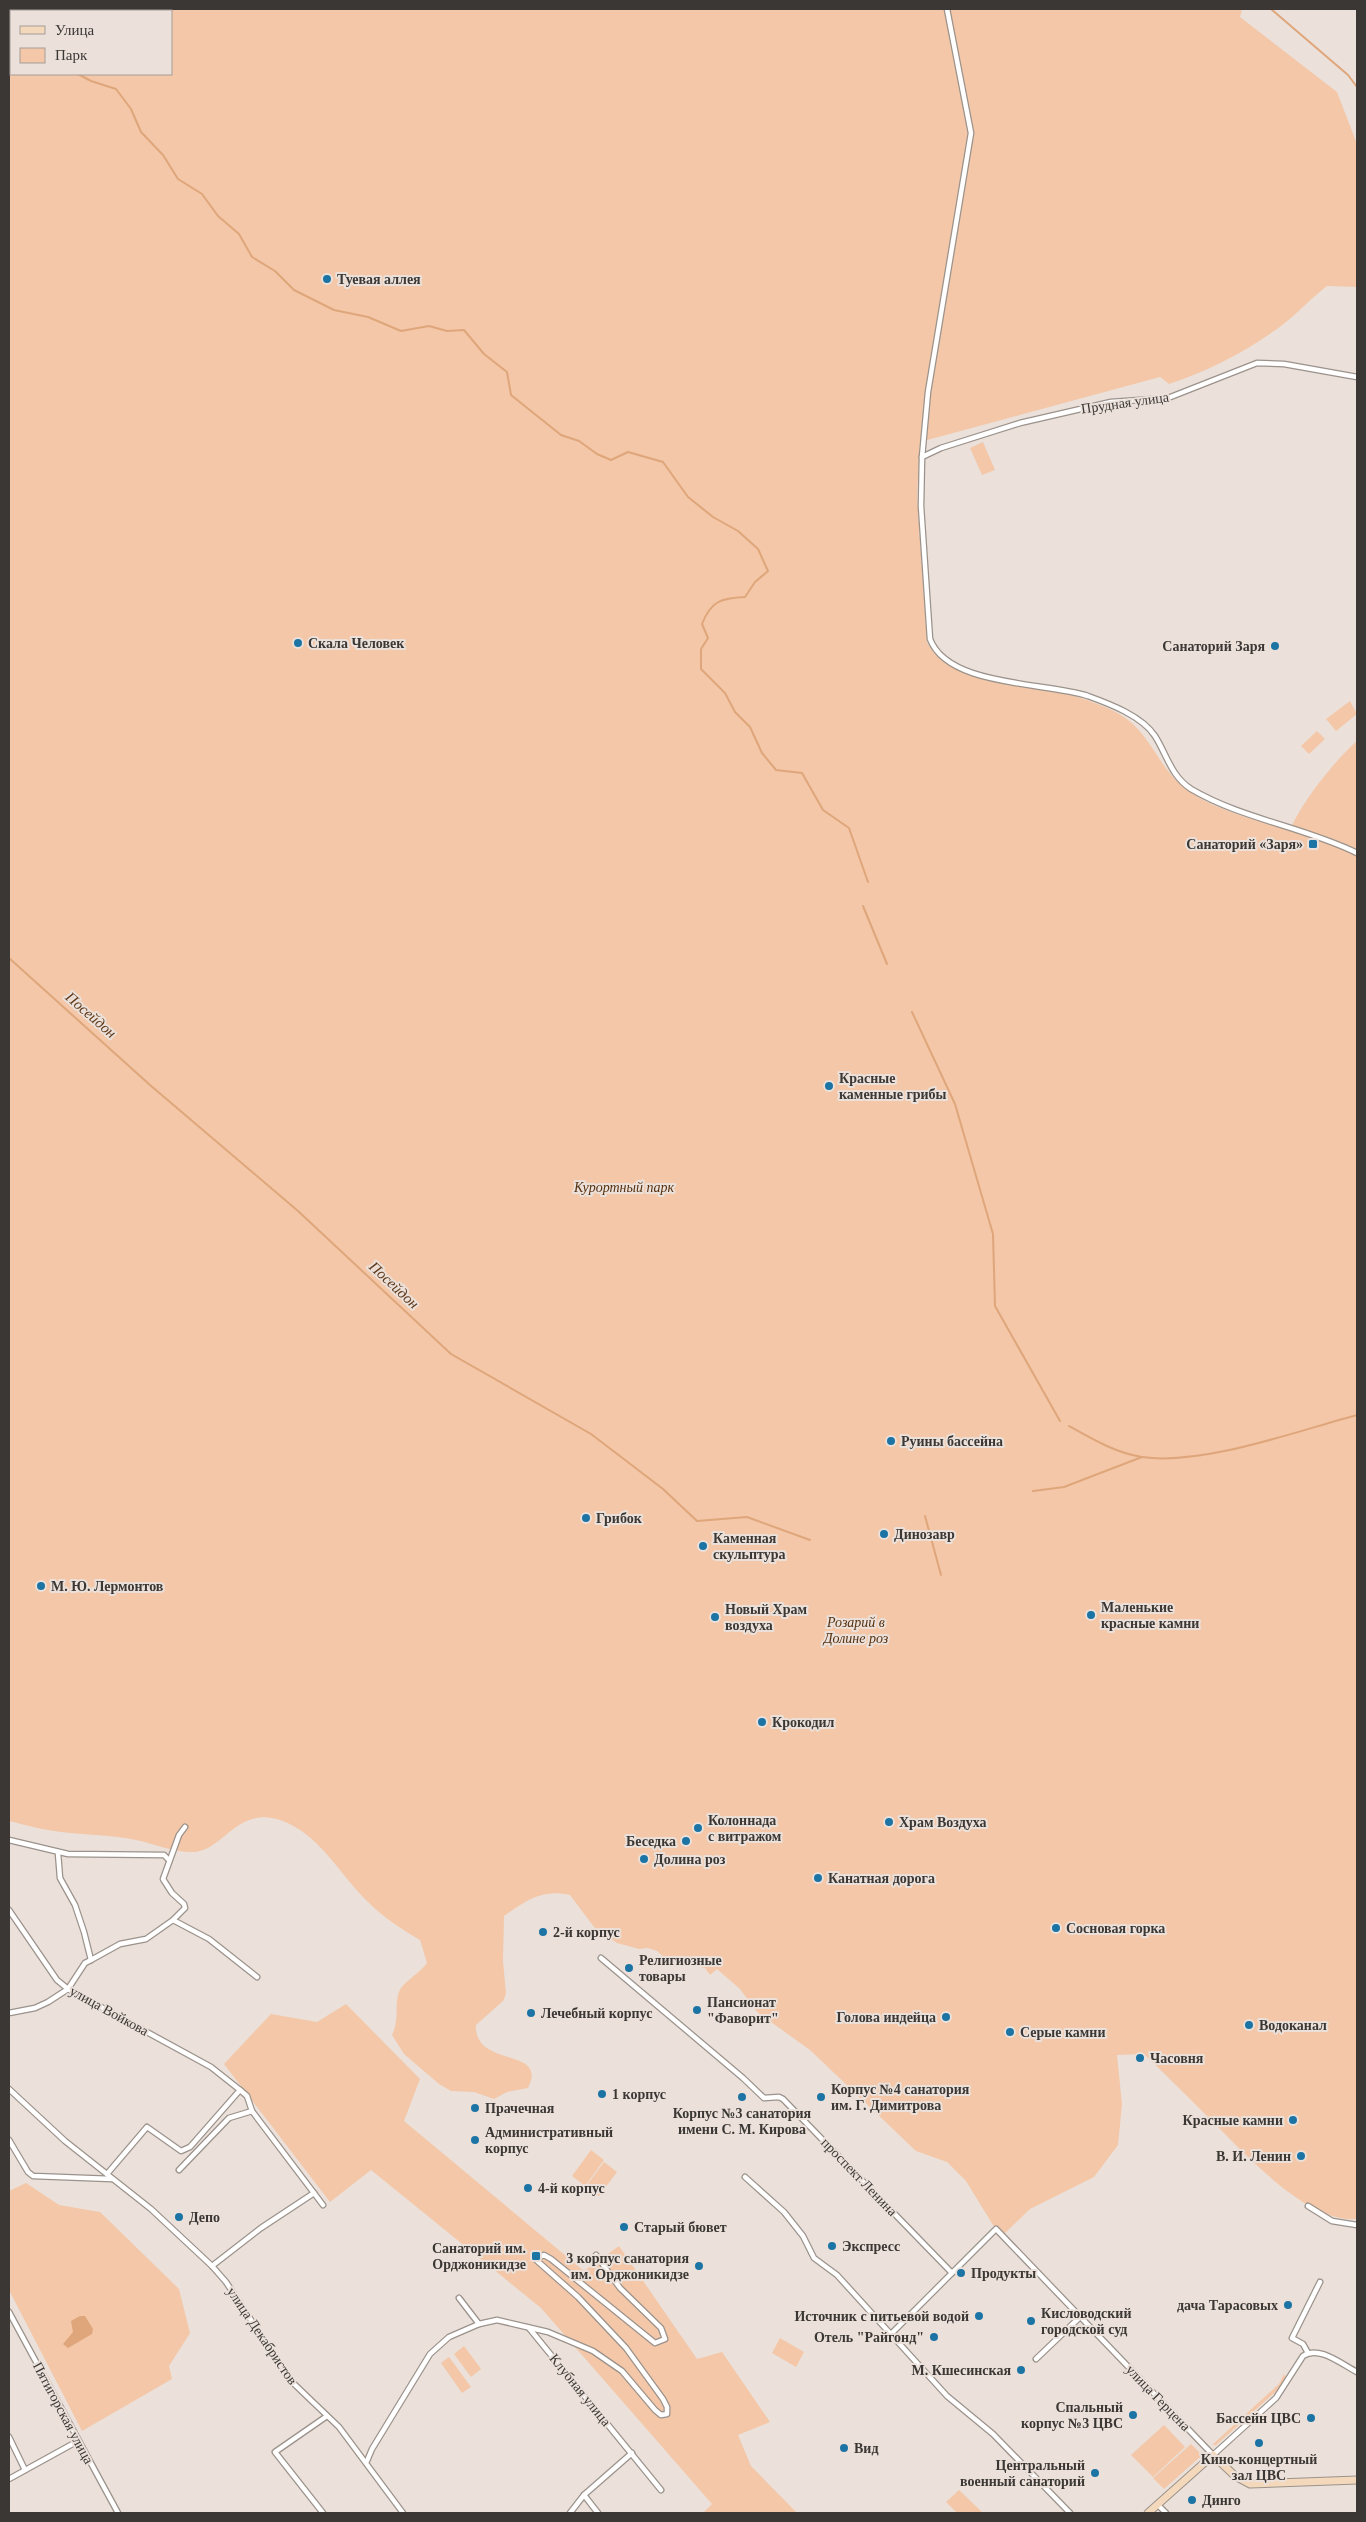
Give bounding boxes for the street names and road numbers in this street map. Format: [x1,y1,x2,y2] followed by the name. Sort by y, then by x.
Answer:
[1080,389,1171,417] street label: Прудная улица
[67,1983,152,2039] street label: улица Войкова
[818,2135,900,2220] street label: проспект Ленина
[224,2284,300,2388] street label: улица Декабристов
[546,2351,614,2430] street label: Клубная улица
[30,2360,97,2467] street label: Пятигорская улица
[1123,2362,1194,2435] street label: улица Герцена

